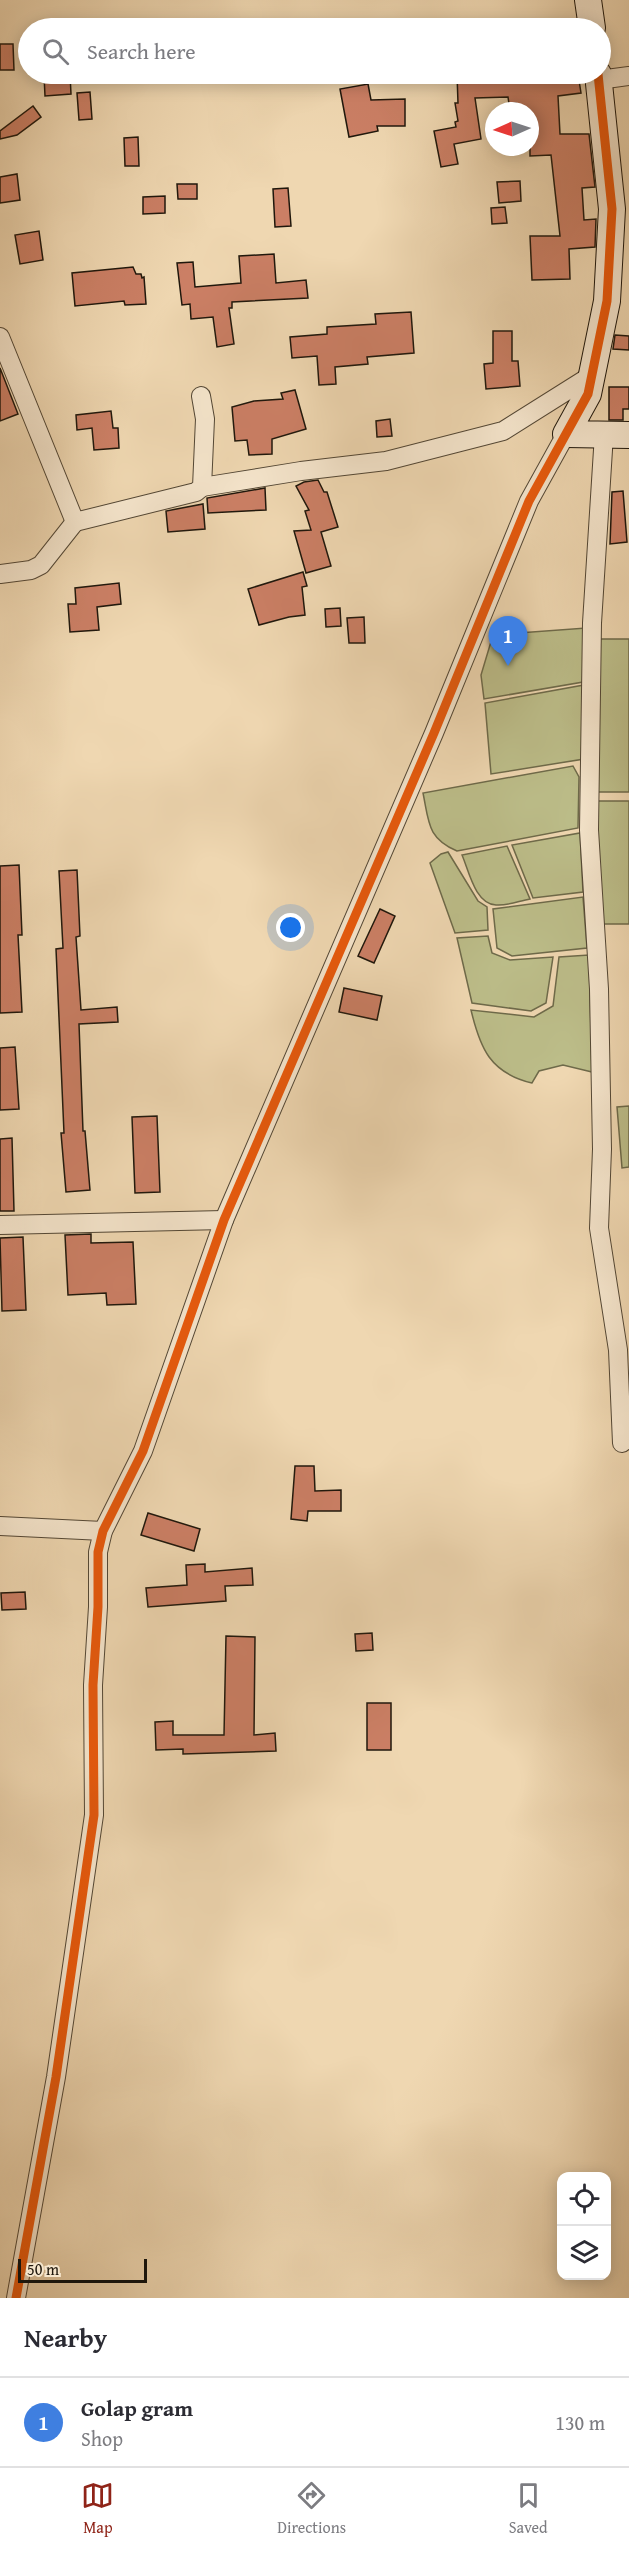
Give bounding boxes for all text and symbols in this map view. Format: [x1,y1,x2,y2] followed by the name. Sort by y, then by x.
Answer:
[18,18,611,84] search box
[39,35,72,68] icon: search
[87,35,196,67] text: Search here
[485,102,539,156] north arrow
[488,616,528,666] pin: 1
[276,913,305,942] your location
[557,2172,611,2280] map controls
[557,2172,611,2226] button: locate
[557,2226,611,2280] button: layers
[18,2256,147,2284] scale bar
[27,2257,59,2281] text: 50 m
[24,2318,107,2357] text: Nearby
[81,2392,193,2424] text: Golap gram
[38,2408,49,2437] text: 1
[555,2408,605,2437] text: 130 m
[81,2424,123,2453] text: Shop
[81,2479,114,2539] tab: Map
[277,2479,346,2539] tab: Directions
[509,2479,548,2539] tab: Saved

